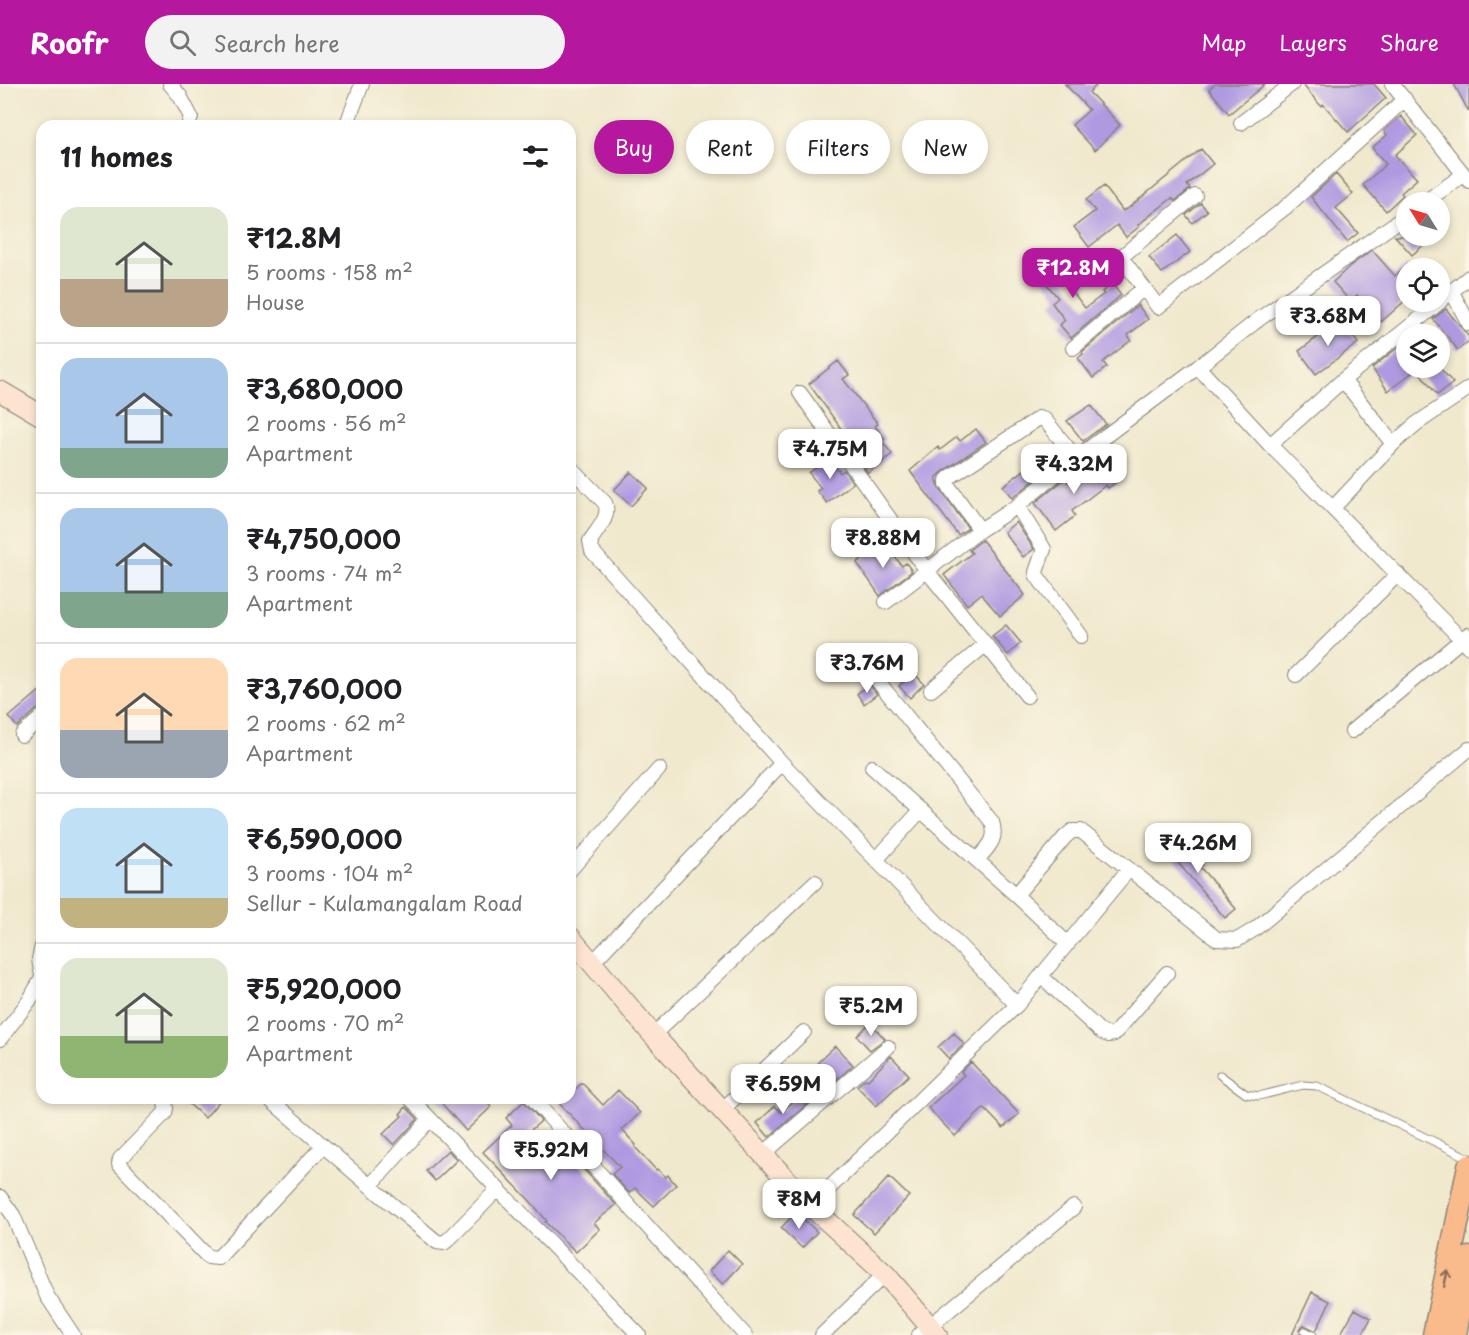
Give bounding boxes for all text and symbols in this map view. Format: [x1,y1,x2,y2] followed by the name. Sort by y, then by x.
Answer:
[145,15,565,69] search box
[30,21,109,64] text: Roofr
[166,26,199,59] icon: search
[214,26,339,59] text: Search here
[1202,26,1246,58] text: Map
[1279,26,1347,58] text: Layers
[1380,26,1439,58] text: Share
[594,120,674,174] chip: Buy
[686,120,774,174] chip: Rent
[786,120,890,174] chip: Filters
[902,120,988,174] chip: New
[60,137,173,176] text: 11 homes
[519,140,552,173] icon: filters
[1396,192,1450,246] north arrow
[1396,192,1450,378] map controls
[246,218,342,257] text: ₹12.8M
[108,231,180,303] icon: home
[1024,248,1122,299] pin: ₹12.8M
[1036,252,1110,282] text: ₹12.8M
[246,257,413,287] text: 5 rooms · 158 m²
[1396,258,1450,312] button: locate
[246,287,305,317] text: House
[1279,296,1377,347] pin: ₹3.68M
[1289,300,1367,330] text: ₹3.68M
[1396,324,1450,378] button: layers
[246,369,403,408] text: ₹3,680,000
[108,382,180,454] icon: home
[246,408,407,438] text: 2 rooms · 56 m²
[781,429,879,480] pin: ₹4.75M
[792,433,868,463] text: ₹4.75M
[246,438,353,468] text: Apartment
[1025,444,1123,495] pin: ₹4.32M
[1035,448,1113,478] text: ₹4.32M
[834,518,932,569] pin: ₹8.88M
[246,519,401,558] text: ₹4,750,000
[845,522,921,552] text: ₹8.88M
[108,532,180,604] icon: home
[246,558,403,588] text: 3 rooms · 74 m²
[246,588,353,618] text: Apartment
[818,643,916,694] pin: ₹3.76M
[830,647,904,677] text: ₹3.76M
[246,669,402,708] text: ₹3,760,000
[108,682,180,754] icon: home
[246,708,406,738] text: 2 rooms · 62 m²
[246,738,353,768] text: Apartment
[246,819,402,858] text: ₹6,590,000
[1149,823,1247,874] pin: ₹4.26M
[1159,827,1237,857] text: ₹4.26M
[108,832,180,904] icon: home
[246,858,413,888] text: 3 rooms · 104 m²
[246,888,523,918] text: Sellur - Kulamangalam Road
[246,969,402,1008] text: ₹5,920,000
[108,982,180,1054] icon: home
[829,986,913,1037] pin: ₹5.2M
[839,990,903,1020] text: ₹5.2M
[246,1008,404,1038] text: 2 rooms · 70 m²
[246,1038,353,1068] text: Apartment
[734,1064,832,1115] pin: ₹6.59M
[745,1068,821,1098] text: ₹6.59M
[502,1130,600,1181] pin: ₹5.92M
[513,1134,589,1164] text: ₹5.92M
[770,1179,828,1230] pin: ₹8M
[777,1183,822,1213] text: ₹8M
[1441,1268,1452,1288] one-way arrow

